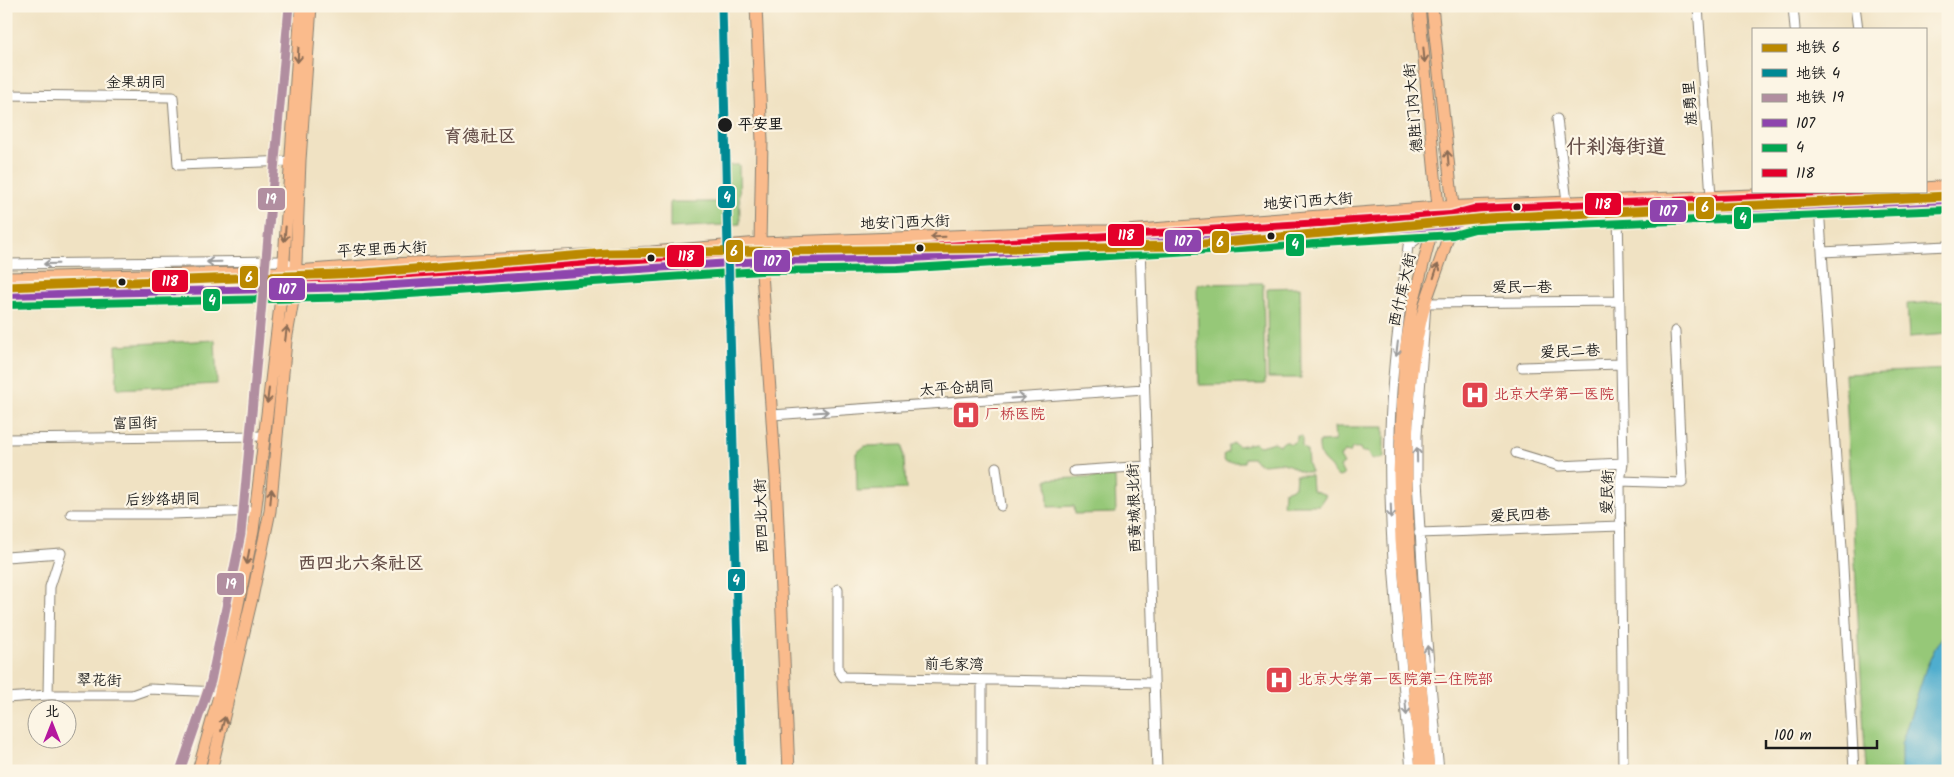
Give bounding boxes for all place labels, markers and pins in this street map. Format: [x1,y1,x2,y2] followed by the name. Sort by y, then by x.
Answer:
[738,113,783,137] place label: 平安里
[716,116,734,134] marker: 平安里
[1512,202,1522,212] unlabelled marker
[1266,231,1276,241] unlabelled marker
[915,243,925,253] unlabelled marker
[646,253,656,263] unlabelled marker
[117,277,127,287] unlabelled marker
[1460,380,1490,410] hospital icon: 北京大学第一医院
[1494,383,1614,407] place label: 北京大学第一医院
[951,400,981,430] hospital icon: 厂桥医院
[985,403,1045,427] place label: 厂桥医院
[1264,665,1294,695] hospital icon: 北京大学第一医院第二住院部
[1298,668,1493,692] place label: 北京大学第一医院第二住院部

